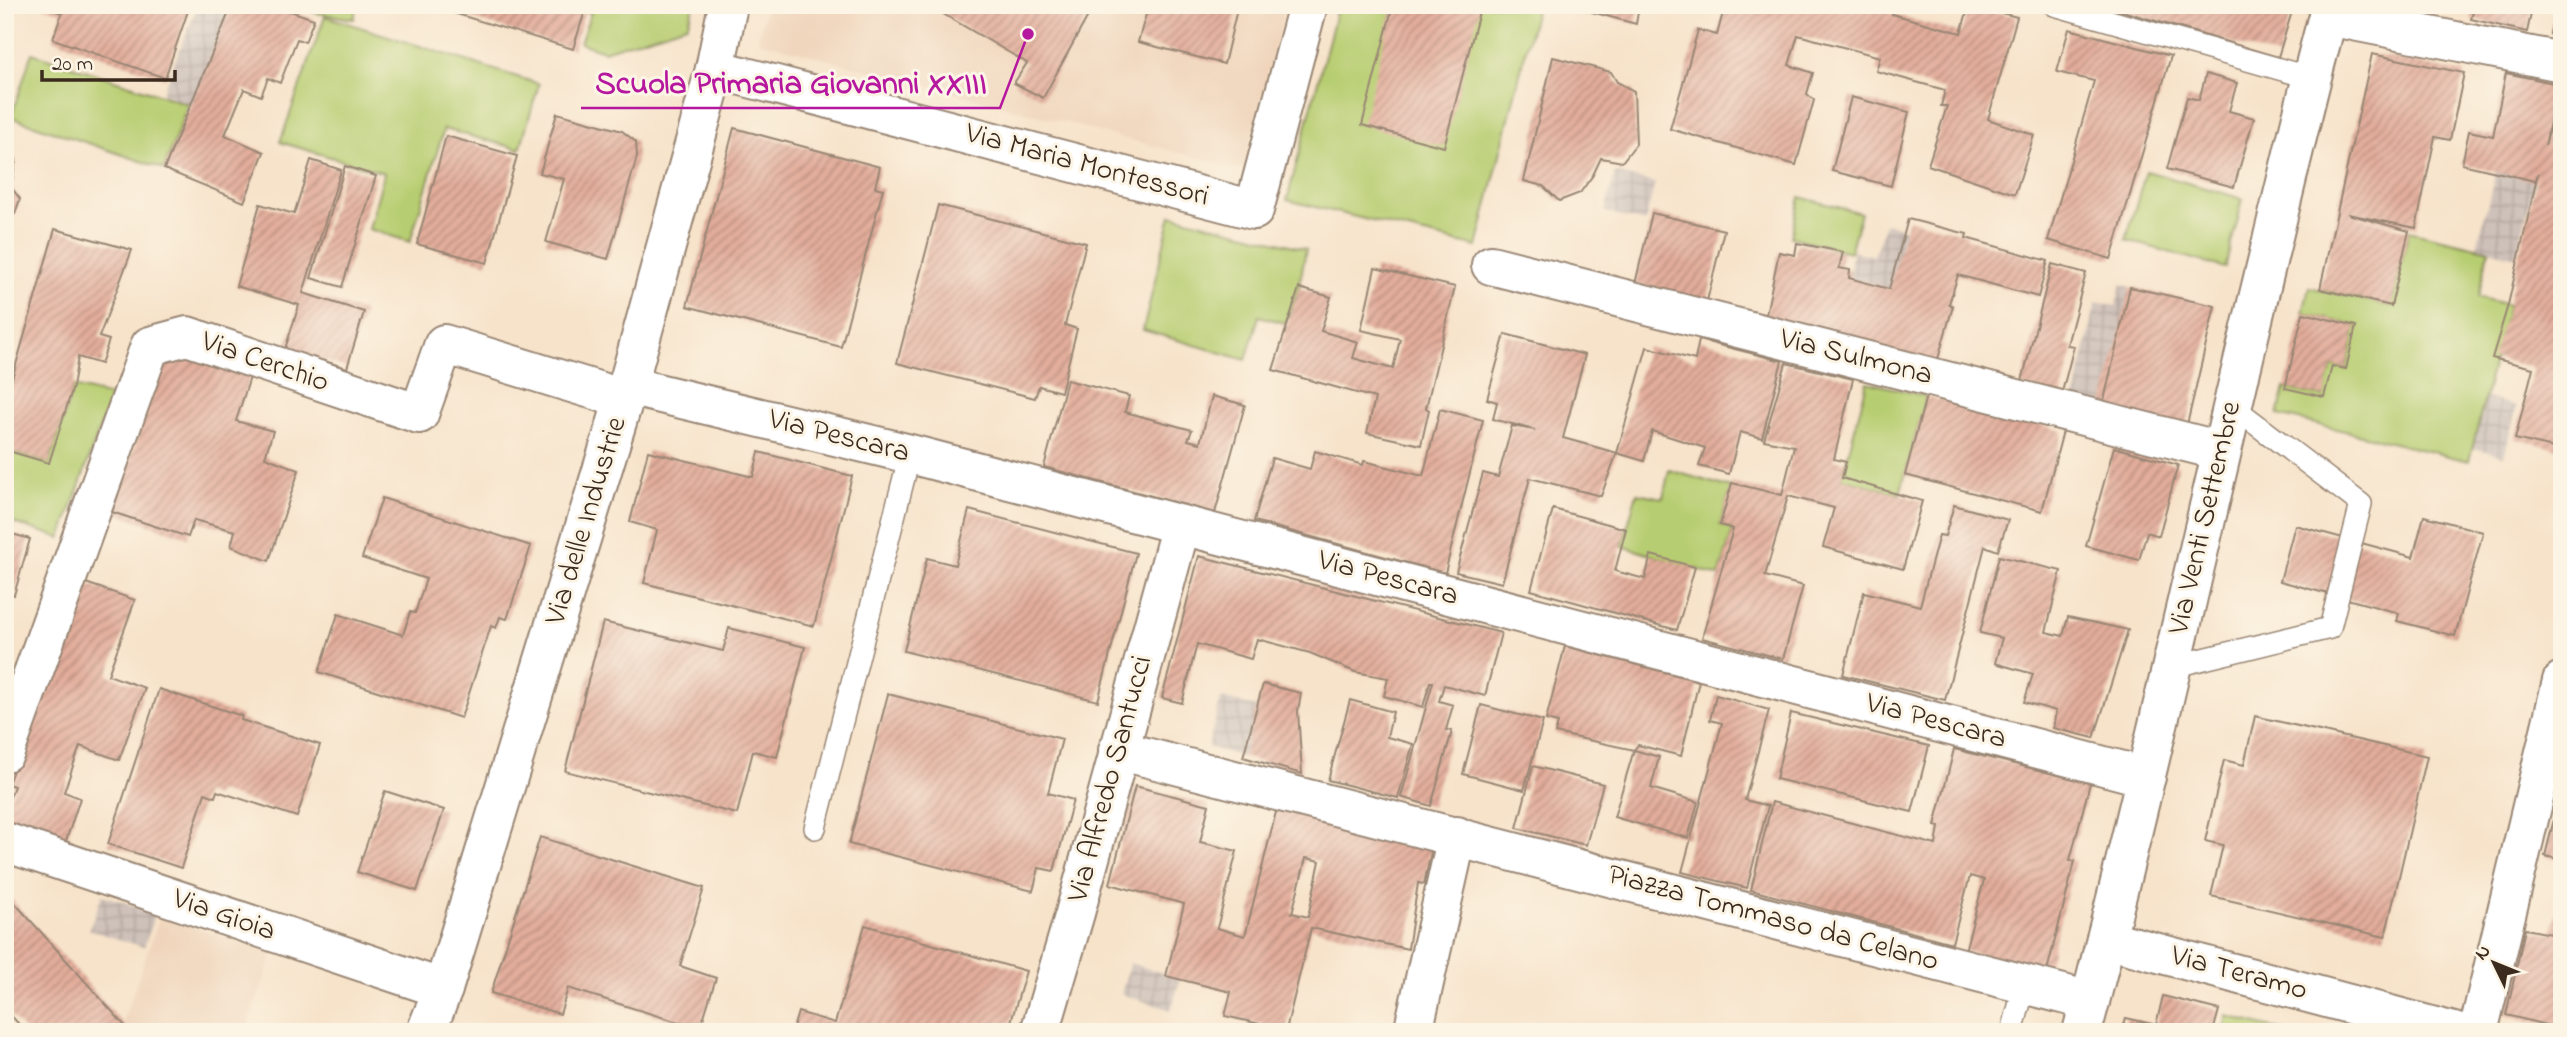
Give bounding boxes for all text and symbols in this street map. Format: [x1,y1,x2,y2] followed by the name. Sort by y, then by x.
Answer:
[42,38,175,82] scale bar
[52,50,93,80] text: 20 m
[581,55,1000,108] callout: Scuola Primaria Giovanni XXIII
[595,62,987,109] text: Scuola Primaria Giovanni XXIII
[959,112,1214,220] street label: Via Maria Montessori
[1774,318,1937,398] street label: Via Sulmona
[194,320,335,405] street label: Via Cerchio
[2158,396,2254,640] street label: Via Venti Settembre
[763,398,914,476] street label: Via Pescara
[534,411,640,631] street label: Via delle Industrie
[1312,539,1463,619] street label: Via Pescara
[1057,651,1165,908] street label: Via Alfredo Santucci
[1860,682,2011,762] street label: Via Pescara
[1603,854,1943,984] street label: Piazza Tommaso da Celano
[166,878,281,954] street label: Via Gioia
[2458,928,2528,998] north arrow
[2165,934,2312,1013] street label: Via Teramo
[2469,939,2498,967] text: N

